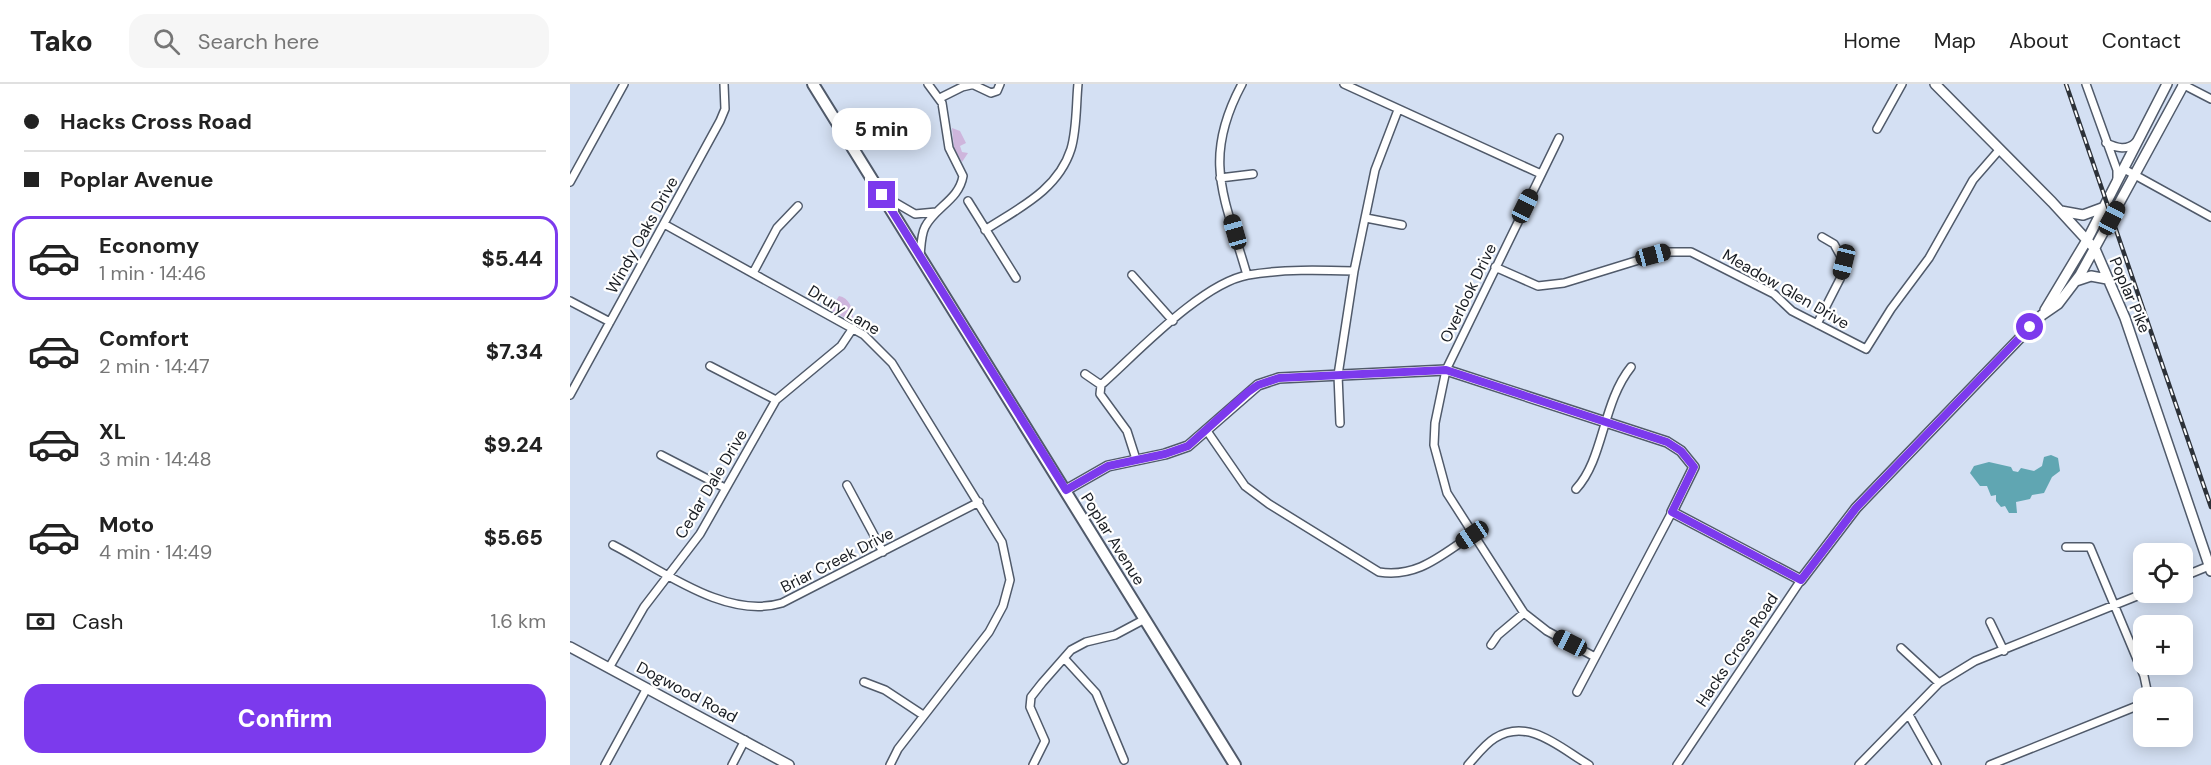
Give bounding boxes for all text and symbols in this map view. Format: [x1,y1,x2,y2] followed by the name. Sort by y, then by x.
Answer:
[129,14,549,68] search box
[30,23,93,60] text: Tako
[150,25,183,58] icon: search
[198,27,319,56] text: Search here
[1843,27,1901,55] text: Home
[1934,27,1976,55] text: Map
[2009,27,2069,55] text: About
[2102,27,2181,55] text: Contact
[60,107,252,136] text: Hacks Cross Road
[832,108,932,150] callout: 5 min
[855,116,908,142] text: 5 min
[60,165,214,194] text: Poplar Avenue
[601,173,683,297] street label: Windy Oaks Drive
[868,181,895,208] route end
[1509,186,1541,226] car
[2096,198,2128,238] car
[1221,212,1249,252] car
[27,231,81,285] icon: car
[99,231,199,260] text: Economy
[1435,240,1501,346] street label: Overlook Drive
[1633,242,1673,268] car
[1831,242,1857,282] car
[481,244,543,273] text: $5.44
[1719,244,1853,334] street label: Meadow Glen Drive
[2105,254,2155,336] street label: Poplar Pike
[99,260,206,286] text: 1 min · 14:46
[804,280,884,340] street label: Drury Lane
[2016,313,2043,340] route start
[27,324,81,378] icon: car
[99,324,189,353] text: Comfort
[486,337,543,366] text: $7.34
[99,353,210,379] text: 2 min · 14:47
[27,417,81,471] icon: car
[99,417,126,446] text: XL
[670,425,752,543] street label: Cedar Dale Drive
[484,430,543,459] text: $9.24
[99,446,212,472] text: 3 min · 14:48
[1076,489,1150,589] street label: Poplar Avenue
[27,510,81,564] icon: car
[99,510,154,539] text: Moto
[1452,517,1492,553] car
[484,523,543,552] text: $5.65
[777,523,897,597] street label: Briar Creek Drive
[99,539,212,565] text: 4 min · 14:49
[2133,543,2193,747] map controls
[2133,543,2193,603] button: locate
[1691,589,1783,711] street label: Hacks Cross Road
[24,605,57,638] icon: cash
[72,607,123,636] text: Cash
[491,608,546,634] text: 1.6 km
[2133,615,2193,675] button: +
[1550,627,1590,659] car
[633,657,741,727] street label: Dogwood Road
[24,684,546,753] button: Confirm
[2133,687,2193,747] button: −

